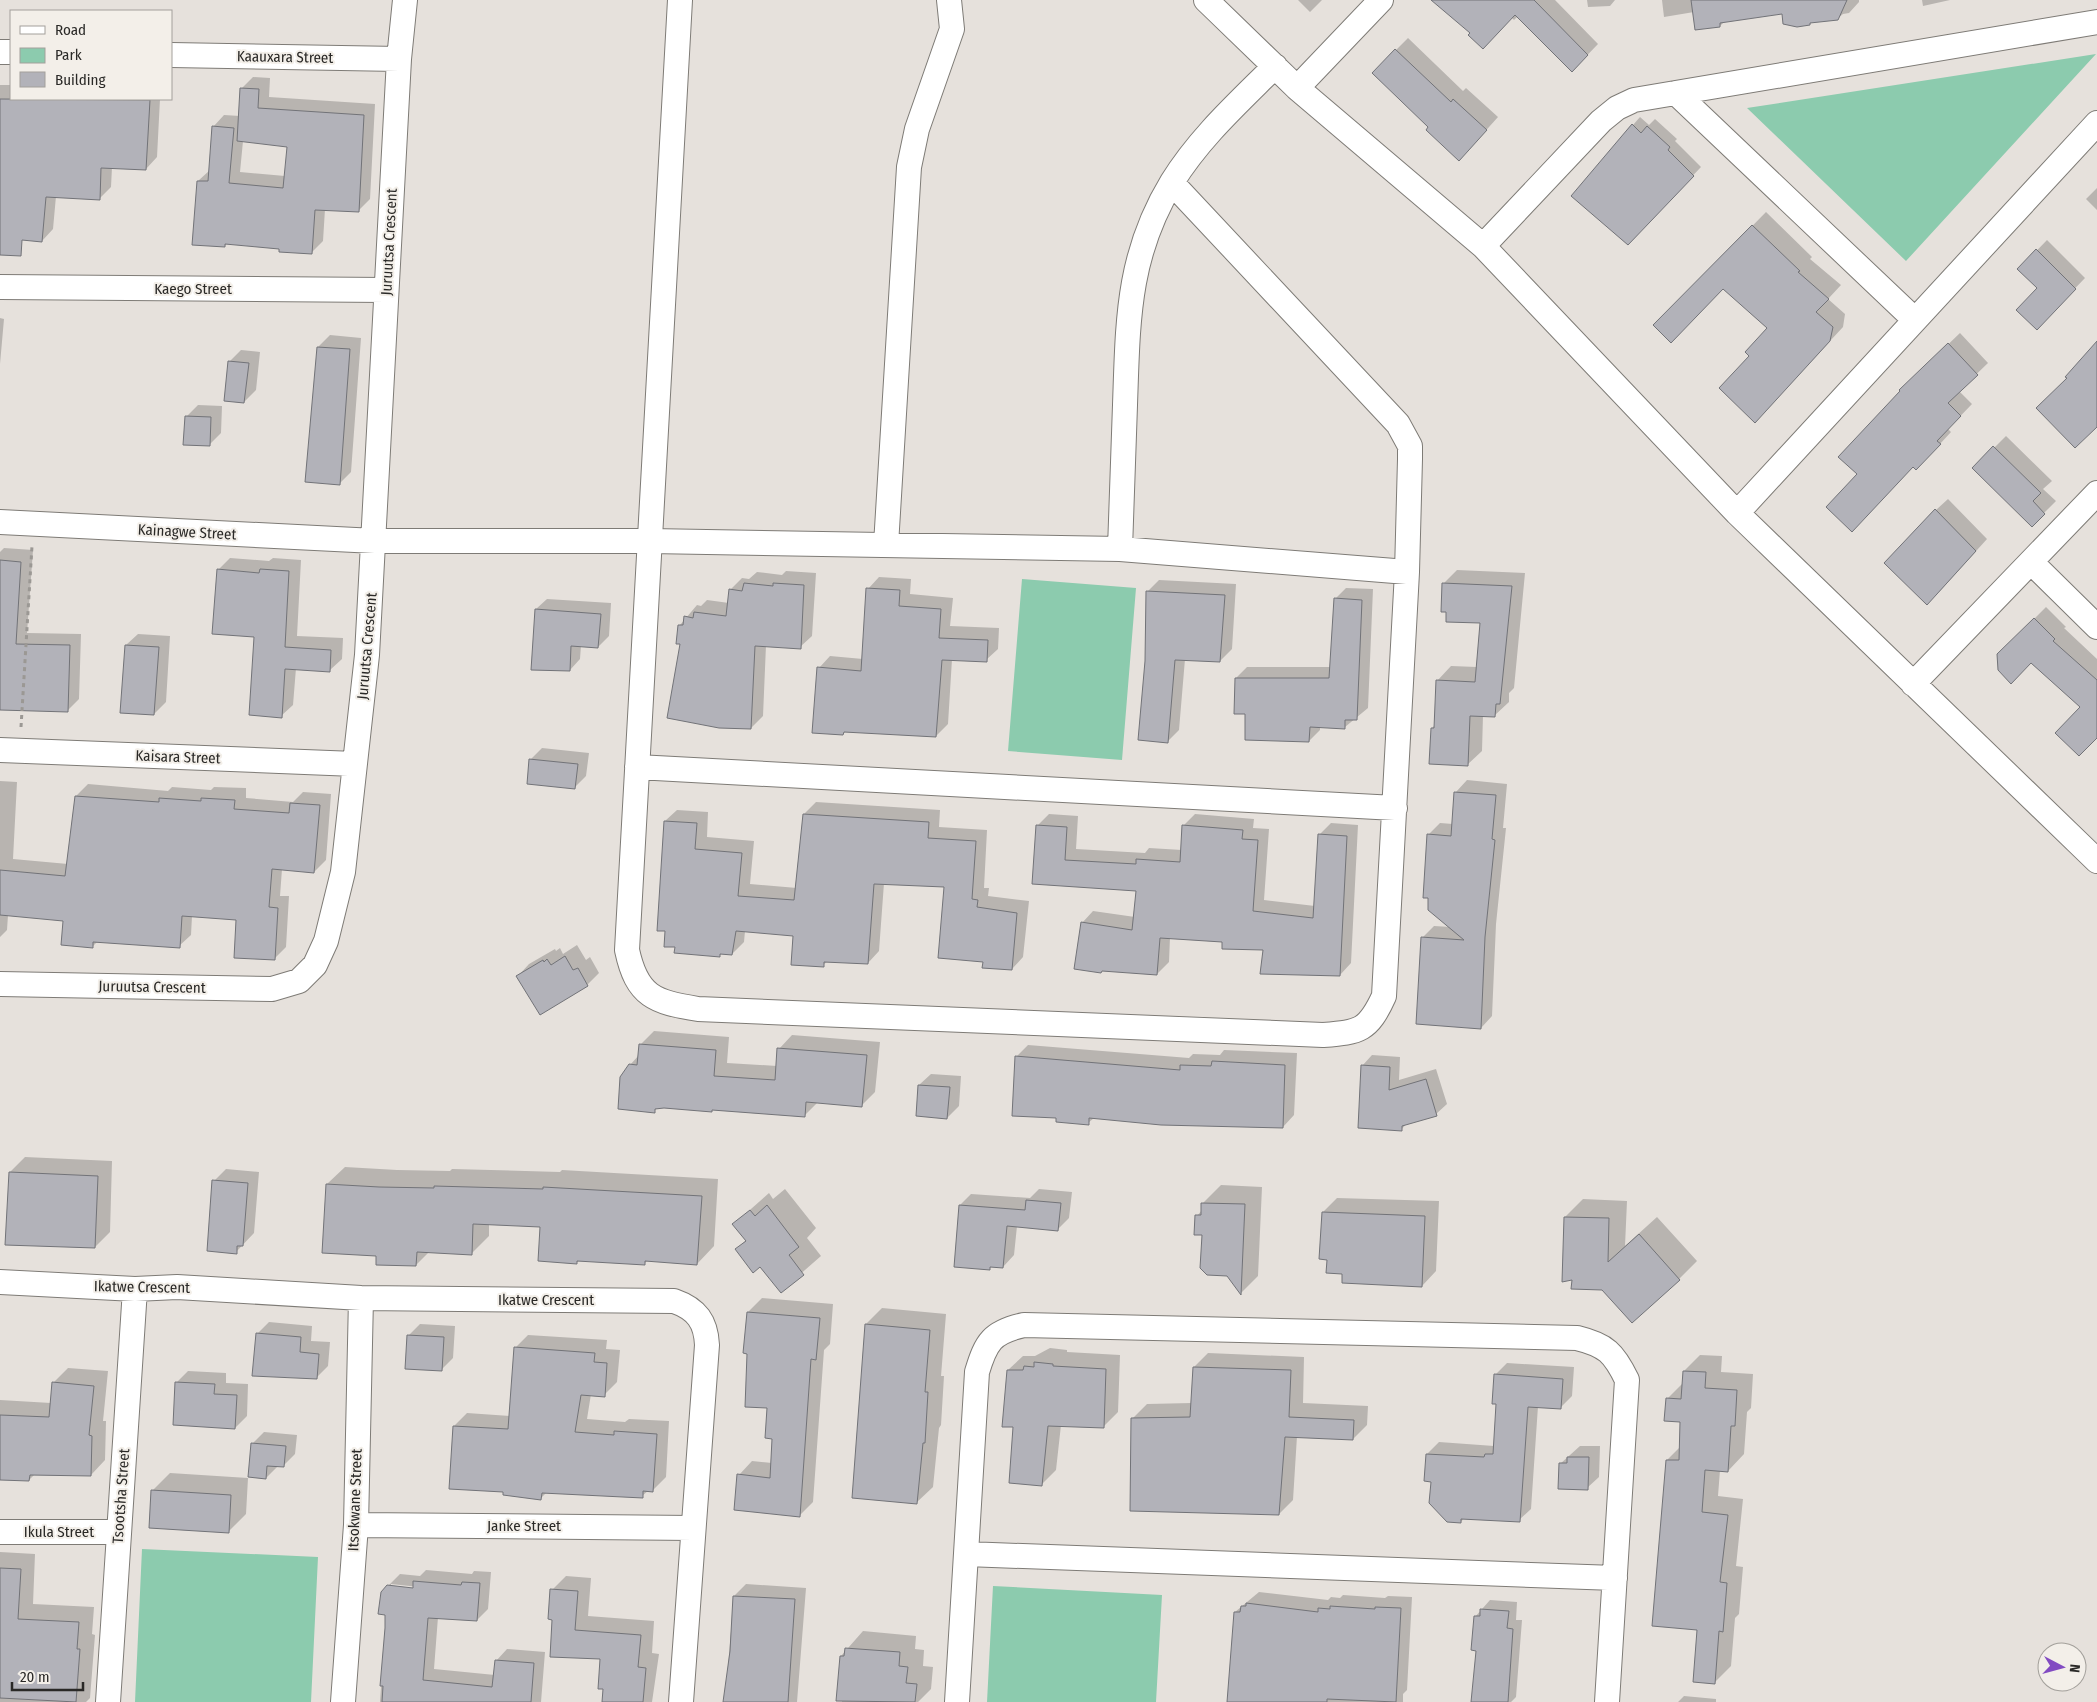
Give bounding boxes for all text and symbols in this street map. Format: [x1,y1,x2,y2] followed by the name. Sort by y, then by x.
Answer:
[10,10,172,100] legend
[55,21,86,39] text: Road
[55,46,82,64] text: Park
[237,47,334,67] street label: Kaauxara Street
[55,71,106,89] text: Building
[377,188,401,296] street label: Juruutsa Crescent
[154,280,232,298] street label: Kaego Street
[137,520,237,544] street label: Kainagwe Street
[353,592,381,700] street label: Juruutsa Crescent
[135,747,221,767] street label: Kaisara Street
[98,977,206,997] street label: Juruutsa Crescent
[94,1277,190,1297] street label: Ikatwe Crescent
[498,1291,594,1309] street label: Ikatwe Crescent
[109,1448,133,1544] street label: Tsootsha Street
[344,1448,366,1552] street label: Itsokwane Street
[487,1517,561,1535] street label: Janke Street
[24,1523,94,1541] street label: Ikula Street
[2037,1642,2087,1692] north arrow
[12,1660,84,1692] scale bar
[2066,1663,2083,1673] text: N
[20,1668,50,1686] text: 20 m

